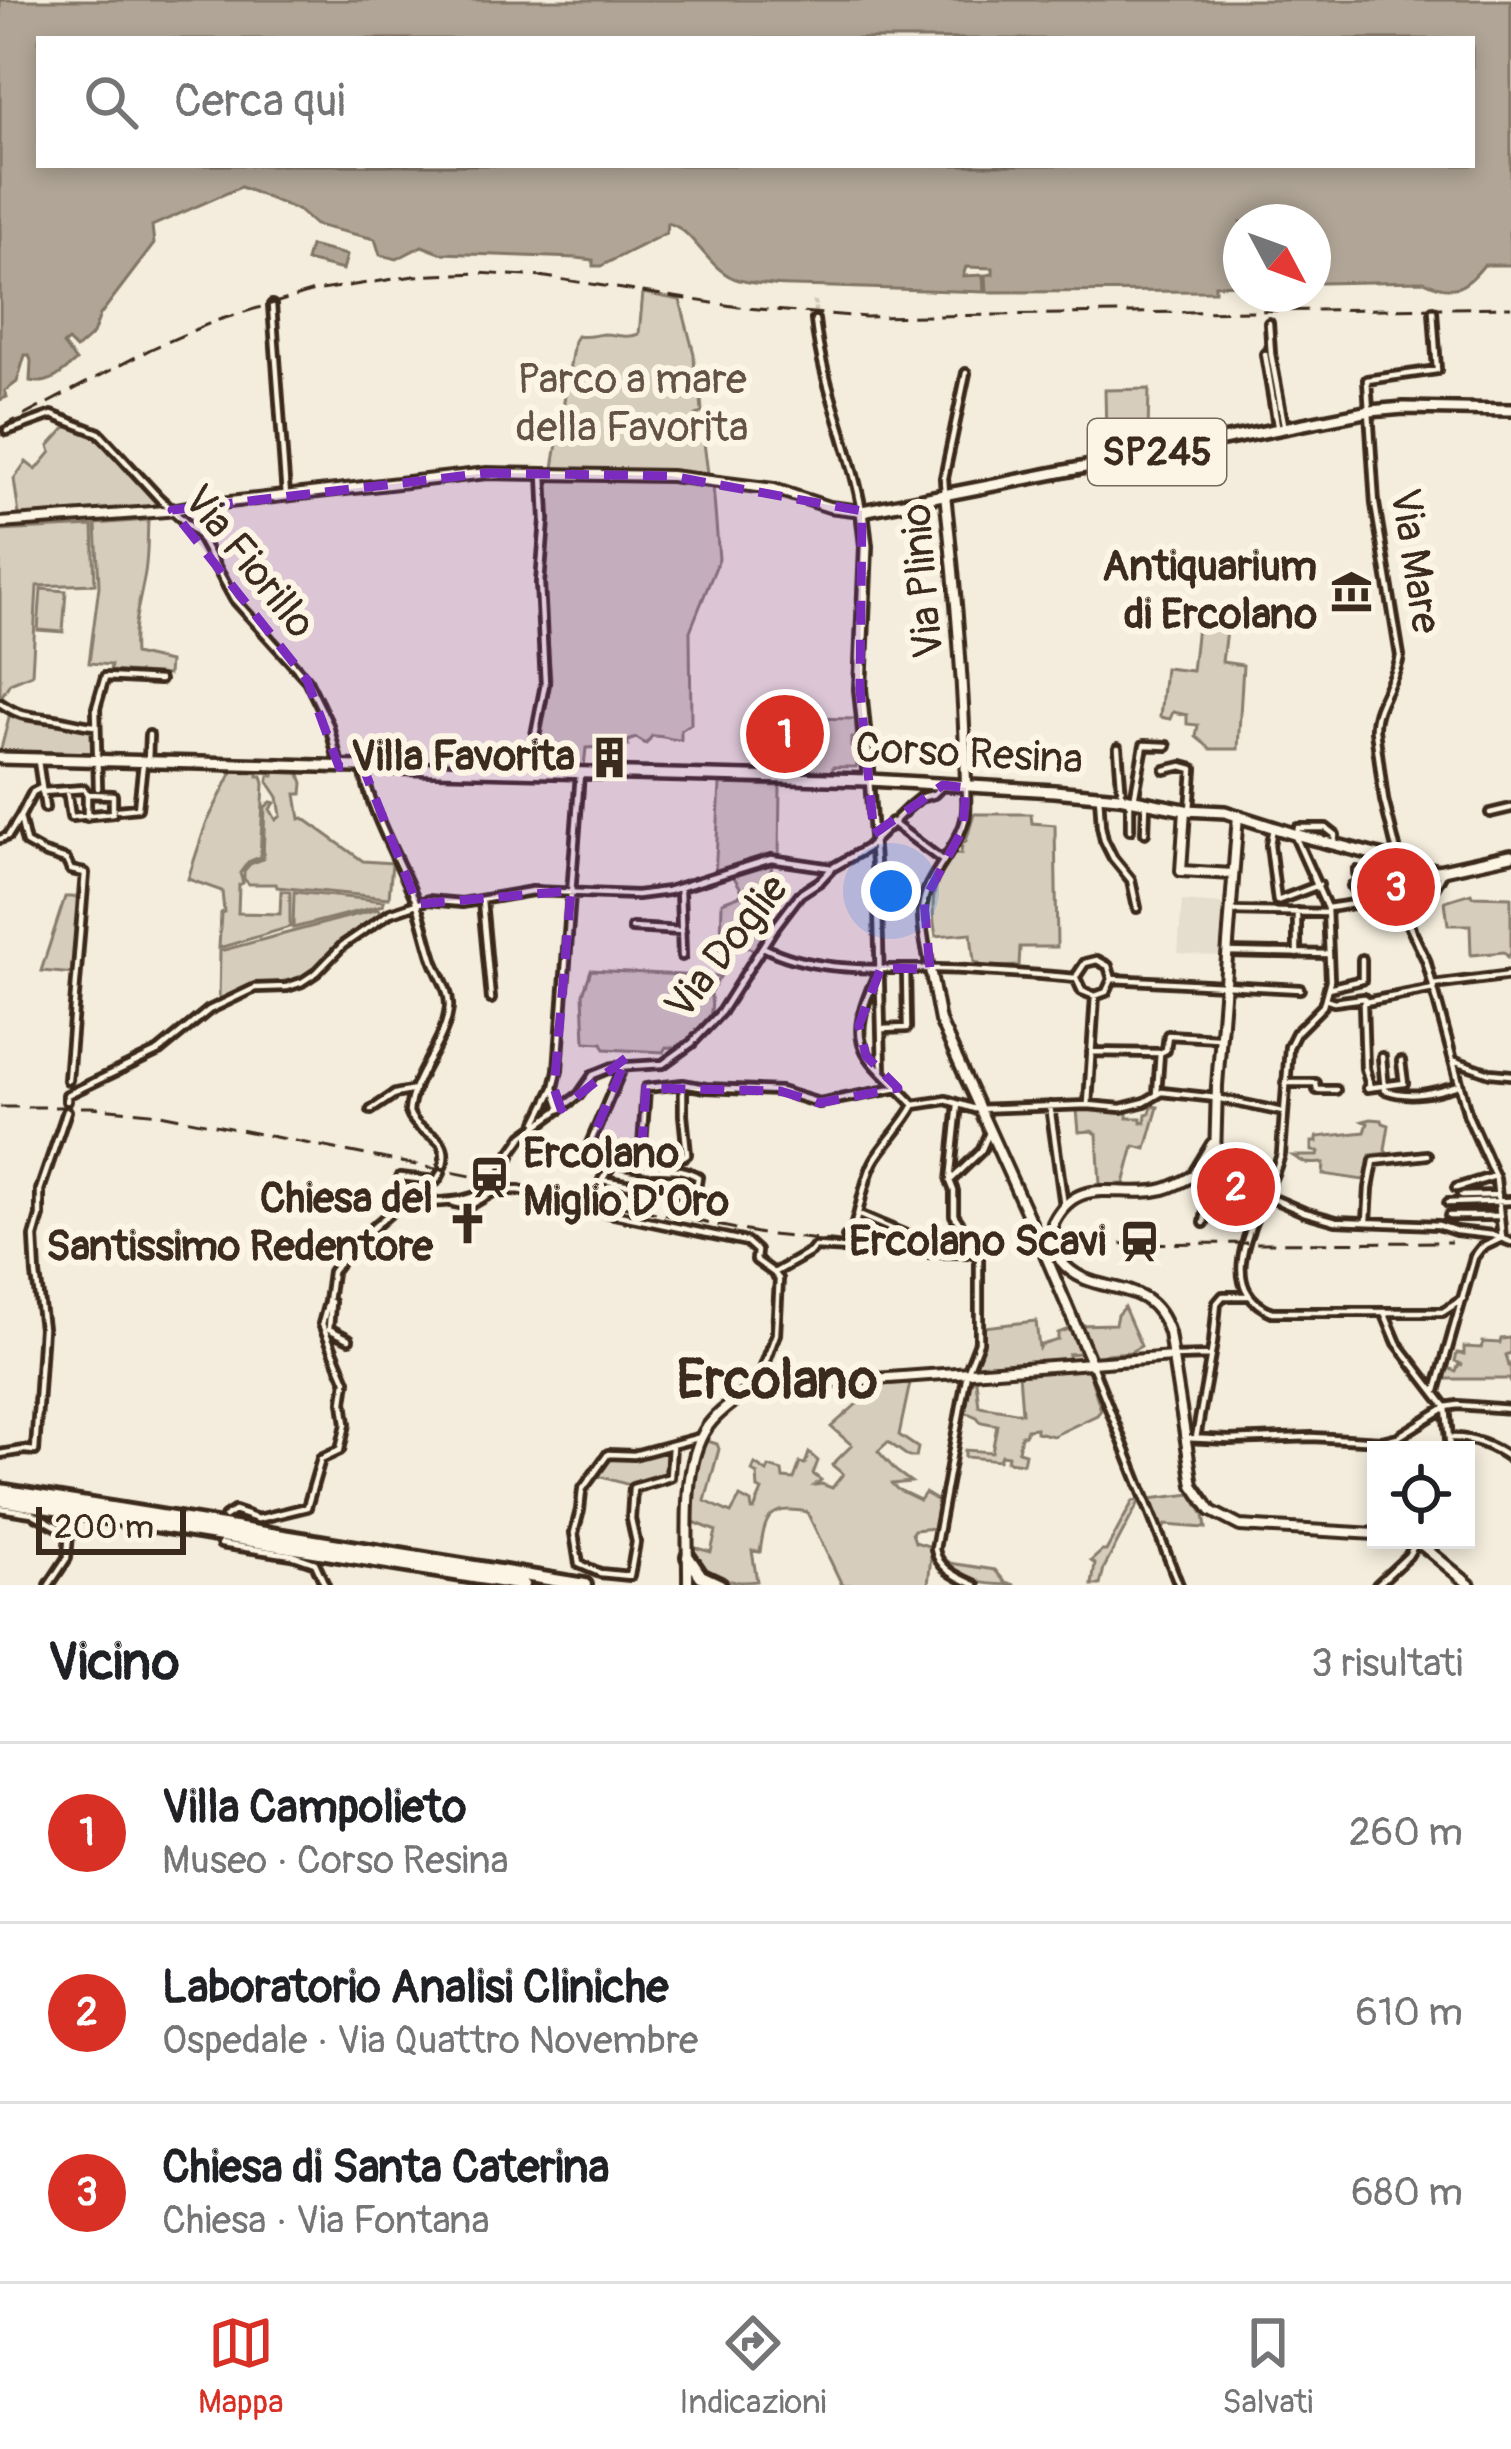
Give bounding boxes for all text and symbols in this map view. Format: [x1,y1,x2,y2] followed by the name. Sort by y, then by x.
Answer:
[36,36,1475,168] search box
[78,69,144,135] icon: search
[174,74,345,130] text: Cerca qui
[1223,204,1331,312] north arrow
[515,354,749,454] park label: Parco a mare della Favorita
[1088,419,1226,485] road number: SP245
[172,475,326,649] street label: Via Fiorillo
[1378,485,1452,637] street label: Via Mare
[890,501,956,661] street label: Via Plinio
[1102,541,1317,641] place label: Antiquarium di Ercolano
[1328,568,1374,614] museum icon: Antiquarium di Ercolano
[746,689,824,779] pin: 1
[854,722,1084,786] street label: Corso Resina
[351,731,575,783] place label: Villa Favorita
[586,734,632,780] building icon: Villa Favorita
[1357,842,1435,932] pin: 3
[861,861,921,921] your location
[654,864,800,1030] street label: Via Doglie
[523,1128,729,1228] place label: Ercolano Miglio D'Oro
[1197,1142,1275,1232] pin: 2
[466,1155,512,1201] station icon: Ercolano Miglio D'Oro
[46,1173,434,1273] place label: Chiesa del Santissimo Redentore
[444,1200,490,1246] church icon: Chiesa del Santissimo Redentore
[849,1216,1106,1268] place label: Ercolano Scavi
[1117,1219,1163,1265] station icon: Ercolano Scavi
[677,1347,877,1415] district label: Ercolano
[1367,1441,1475,1549] map controls
[1367,1441,1475,1549] button: locate
[36,1501,186,1554] scale bar
[54,1507,154,1548] text: 200 m
[48,1631,179,1695] text: Vicino
[1311,1639,1463,1688] text: 3 risultati
[162,1780,466,1836] text: Villa Campolieto
[79,1808,95,1857] text: 1
[1349,1808,1463,1857] text: 260 m
[162,1836,509,1885] text: Museo · Corso Resina
[162,1960,668,2016] text: Laboratorio Analisi Cliniche
[76,1988,98,2037] text: 2
[1355,1988,1463,2037] text: 610 m
[162,2016,698,2065] text: Ospedale · Via Quattro Novembre
[162,2140,609,2196] text: Chiesa di Santa Caterina
[76,2168,98,2217] text: 3
[1351,2168,1463,2217] text: 680 m
[162,2196,490,2245] text: Chiesa · Via Fontana
[198,2310,284,2423] tab: Mappa
[679,2310,826,2423] tab: Indicazioni
[1222,2310,1313,2423] tab: Salvati

